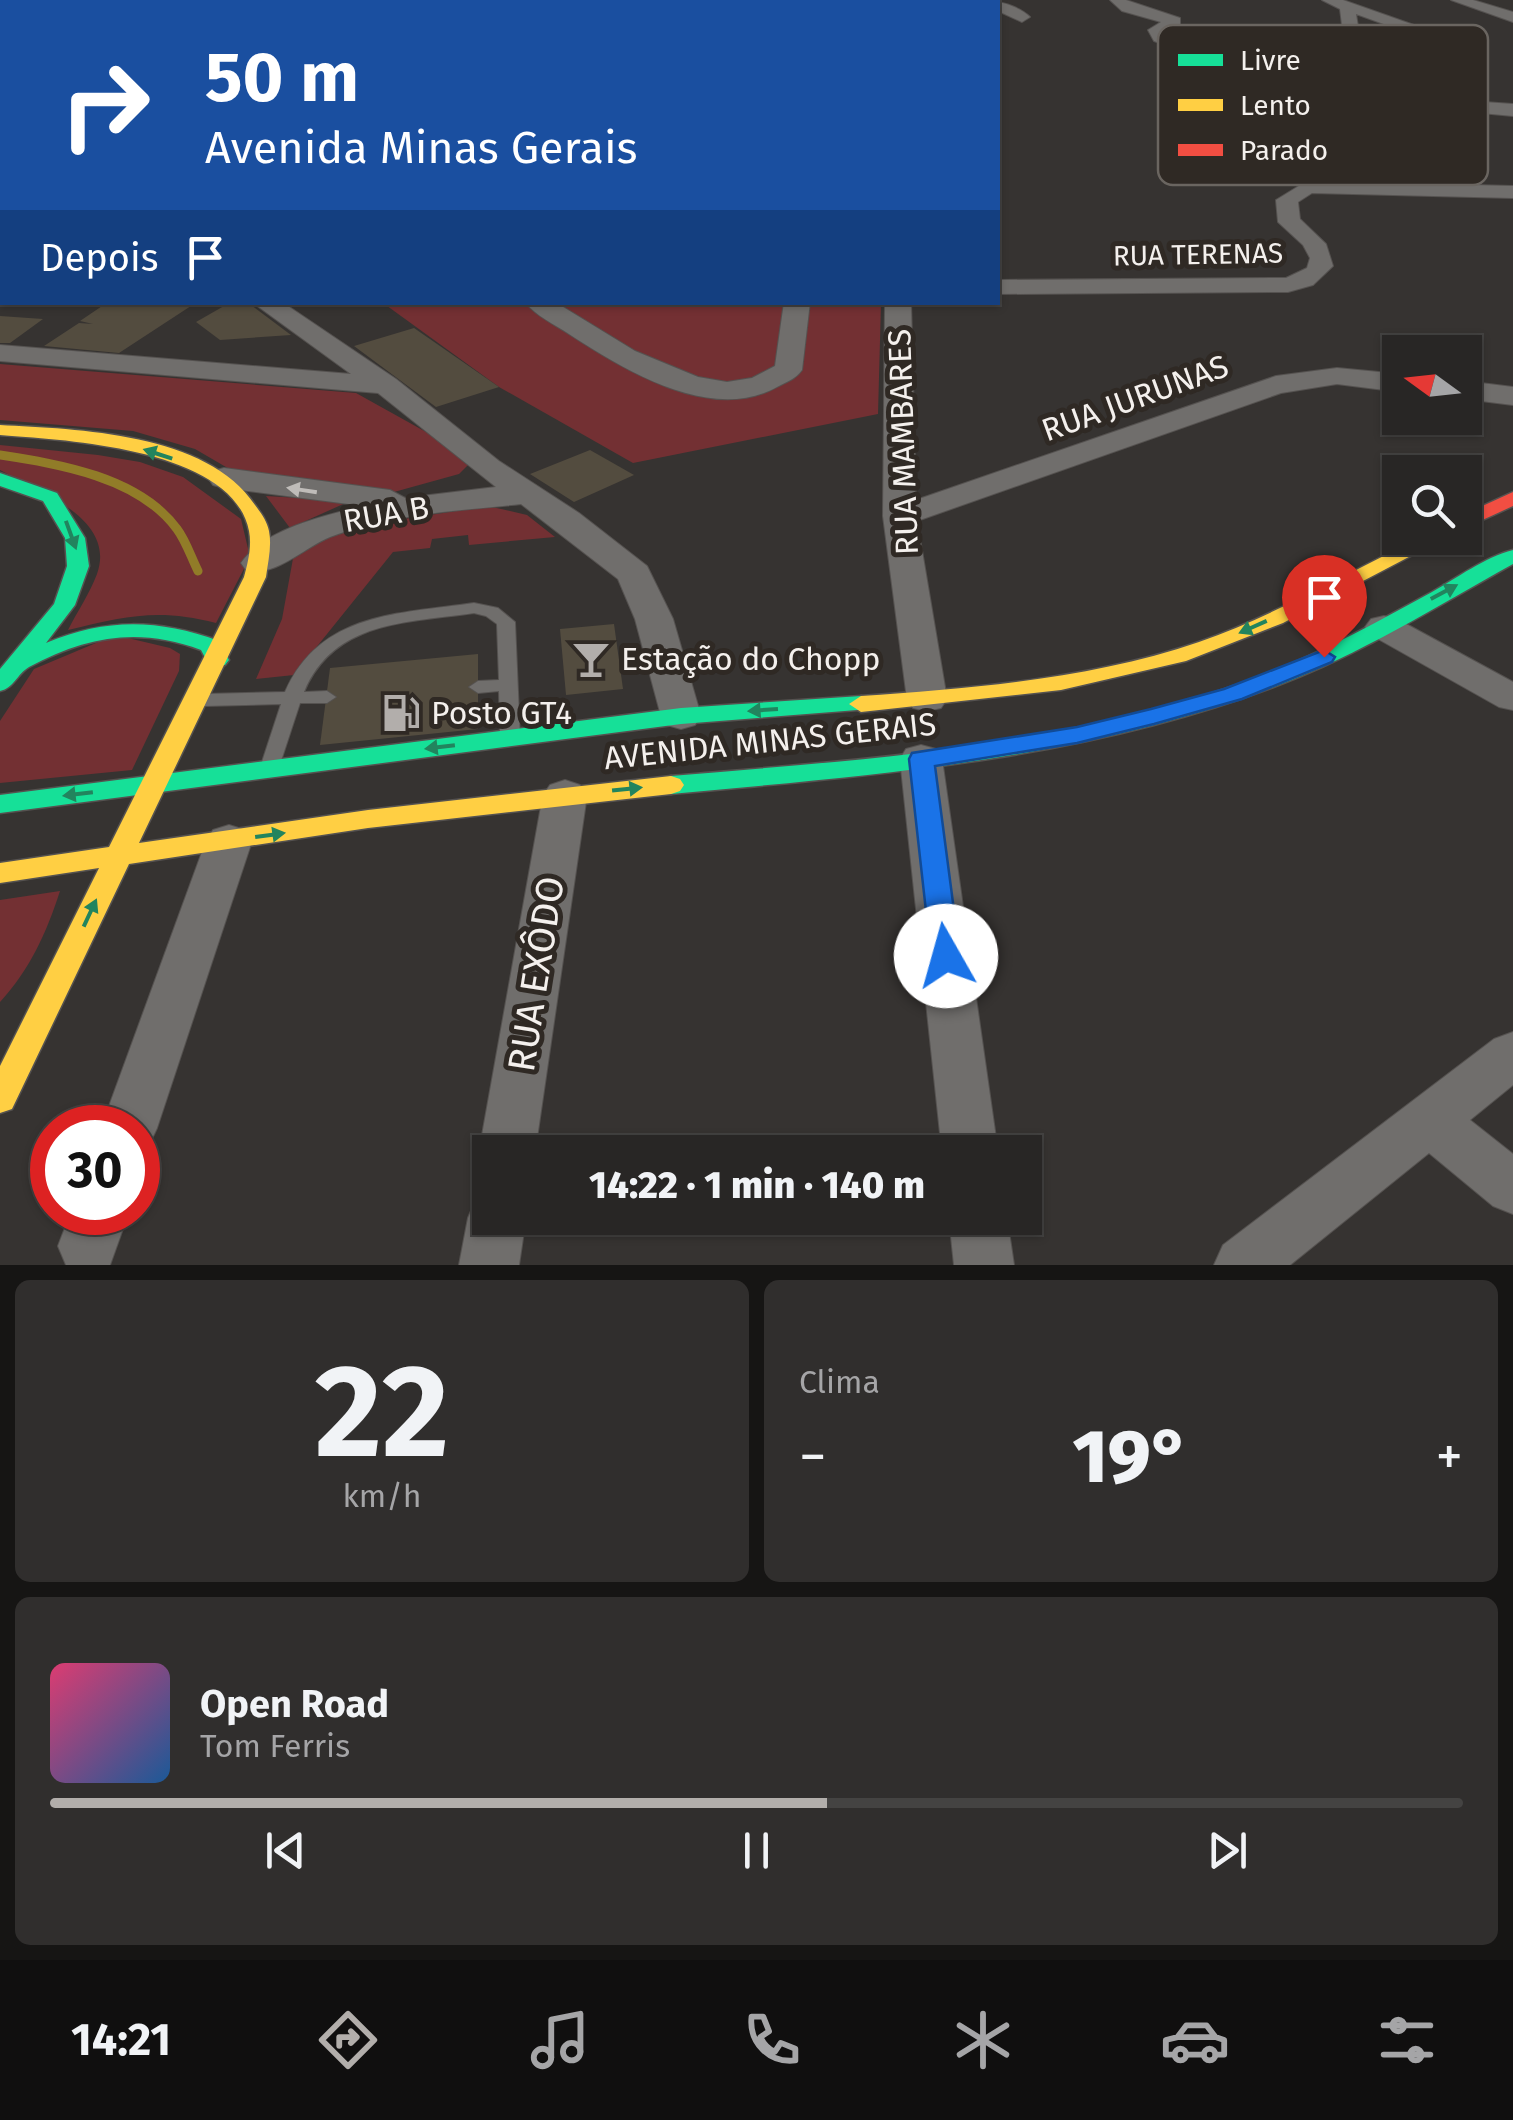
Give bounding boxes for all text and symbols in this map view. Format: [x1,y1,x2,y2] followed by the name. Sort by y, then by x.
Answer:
[1158,25,1488,185] legend
[205,36,359,120] text: 50 m
[40,40,170,170] icon: right
[1240,44,1301,77] text: Livre
[1240,89,1311,122] text: Lento
[205,121,638,175] text: Avenida Minas Gerais
[1240,134,1328,167] text: Parado
[178,230,233,285] icon: arrive
[40,235,158,281] text: Depois
[1113,237,1283,272] street label: RUA TERENAS
[880,328,926,556] street label: RUA MAMBARES
[1382,335,1482,435] north arrow
[1382,335,1482,555] map controls
[1037,347,1233,449] street label: RUA JURUNAS
[143,445,173,460] one-way arrow
[1382,455,1482,555] button: search
[286,481,318,497] one-way arrow
[340,488,432,540] street label: RUA B
[64,520,79,550] one-way arrow
[1282,555,1367,658] pin
[1297,570,1352,625] icon: arrive
[1430,584,1459,601] one-way arrow
[1238,618,1267,635] one-way arrow
[570,638,612,680] bar icon: Estação do Chopp
[621,640,881,678] place label: Estação do Chopp
[380,692,422,734] fuel station icon: Posto GT4
[431,694,572,732] place label: Posto GT4
[746,703,778,719] one-way arrow
[602,705,938,777] street label: AVENIDA MINAS GERAIS
[424,740,455,756] one-way arrow
[611,781,643,797] one-way arrow
[62,786,93,802] one-way arrow
[254,827,286,843] one-way arrow
[498,873,574,1075] street label: RUA EXÔDO
[81,898,98,927] one-way arrow
[894,904,998,1008] position arrow
[30,1105,160,1235] speed limit sign: 30
[589,1162,925,1208] text: 14:22 · 1 min · 140 m
[315,1334,449,1490] text: 22
[799,1363,880,1401] text: Clima
[1072,1412,1190,1502] text: 19°
[799,1424,827,1490] text: −
[1436,1424,1463,1490] text: +
[342,1477,422,1515] text: km/h
[200,1681,389,1727] text: Open Road
[200,1727,350,1765] text: Tom Ferris
[258,1823,313,1878] icon: previous
[729,1823,784,1878] icon: pause
[1200,1823,1255,1878] icon: next
[313,2005,383,2075] icon: directions
[525,2005,595,2075] icon: music
[737,2005,807,2075] icon: phone
[948,2005,1018,2075] icon: climate
[1160,2005,1230,2075] icon: car
[1372,2005,1442,2075] icon: filters
[71,2013,171,2067] text: 14:21

